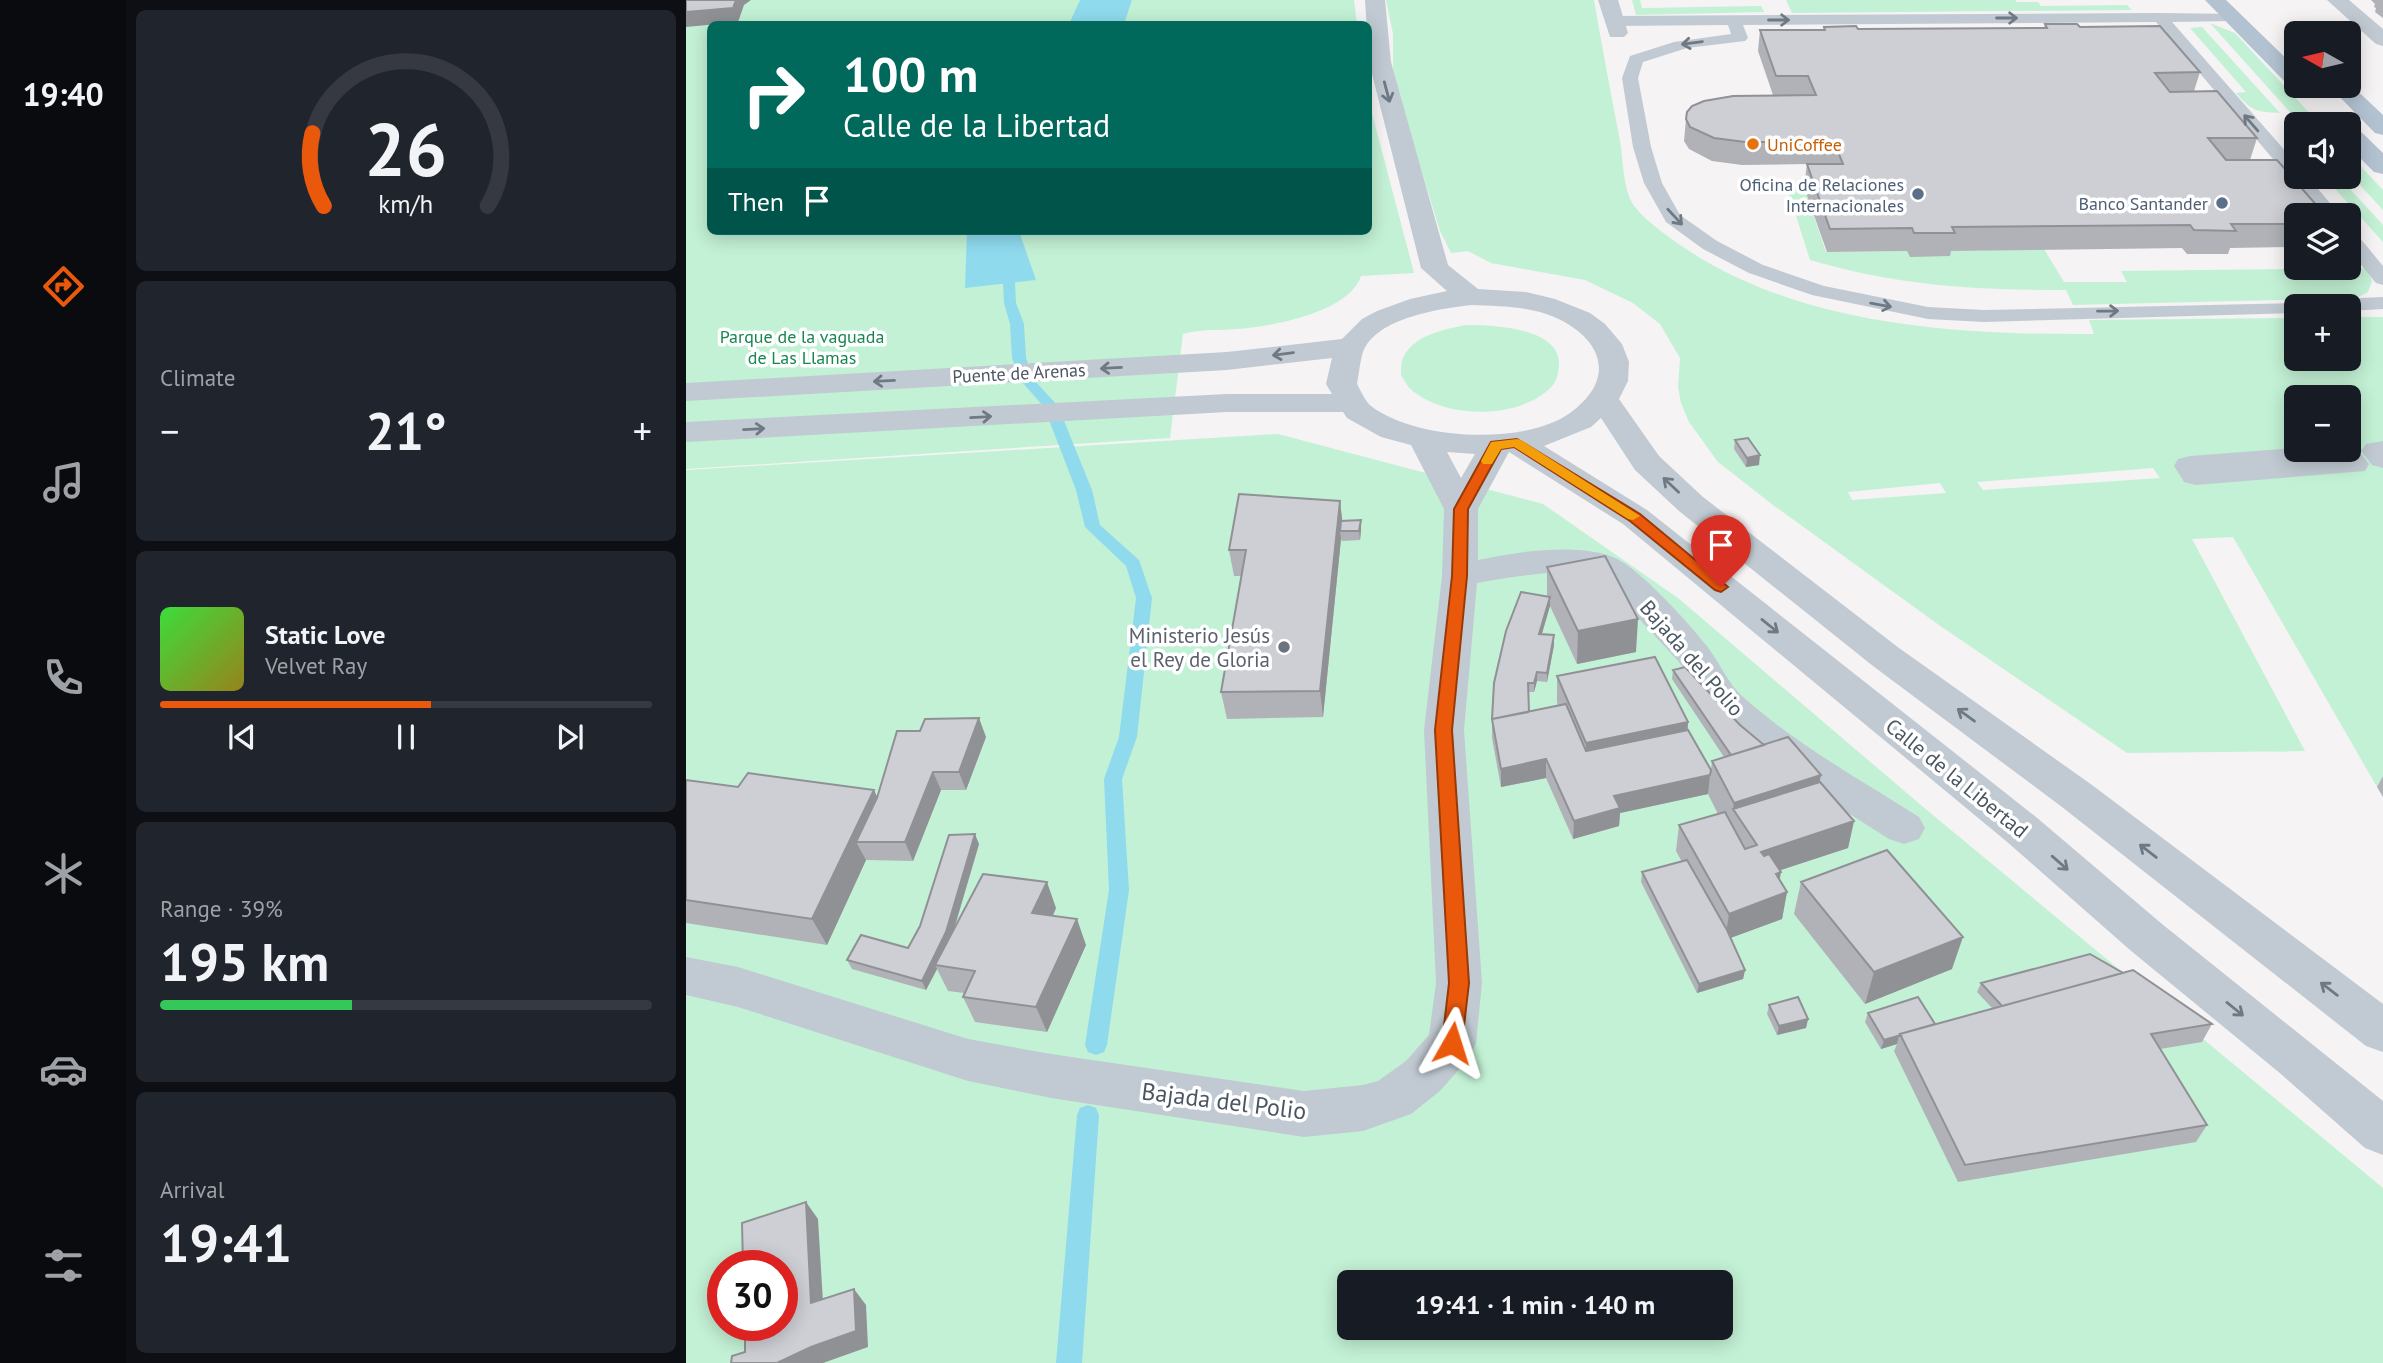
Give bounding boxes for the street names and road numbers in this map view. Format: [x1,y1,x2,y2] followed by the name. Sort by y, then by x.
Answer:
[952,358,1086,388] street label: Puente de Arenas
[1634,594,1750,722] street label: Bajada del Polio
[1880,712,2034,844] street label: Calle de la Libertad
[1140,1076,1308,1126] street label: Bajada del Polio

